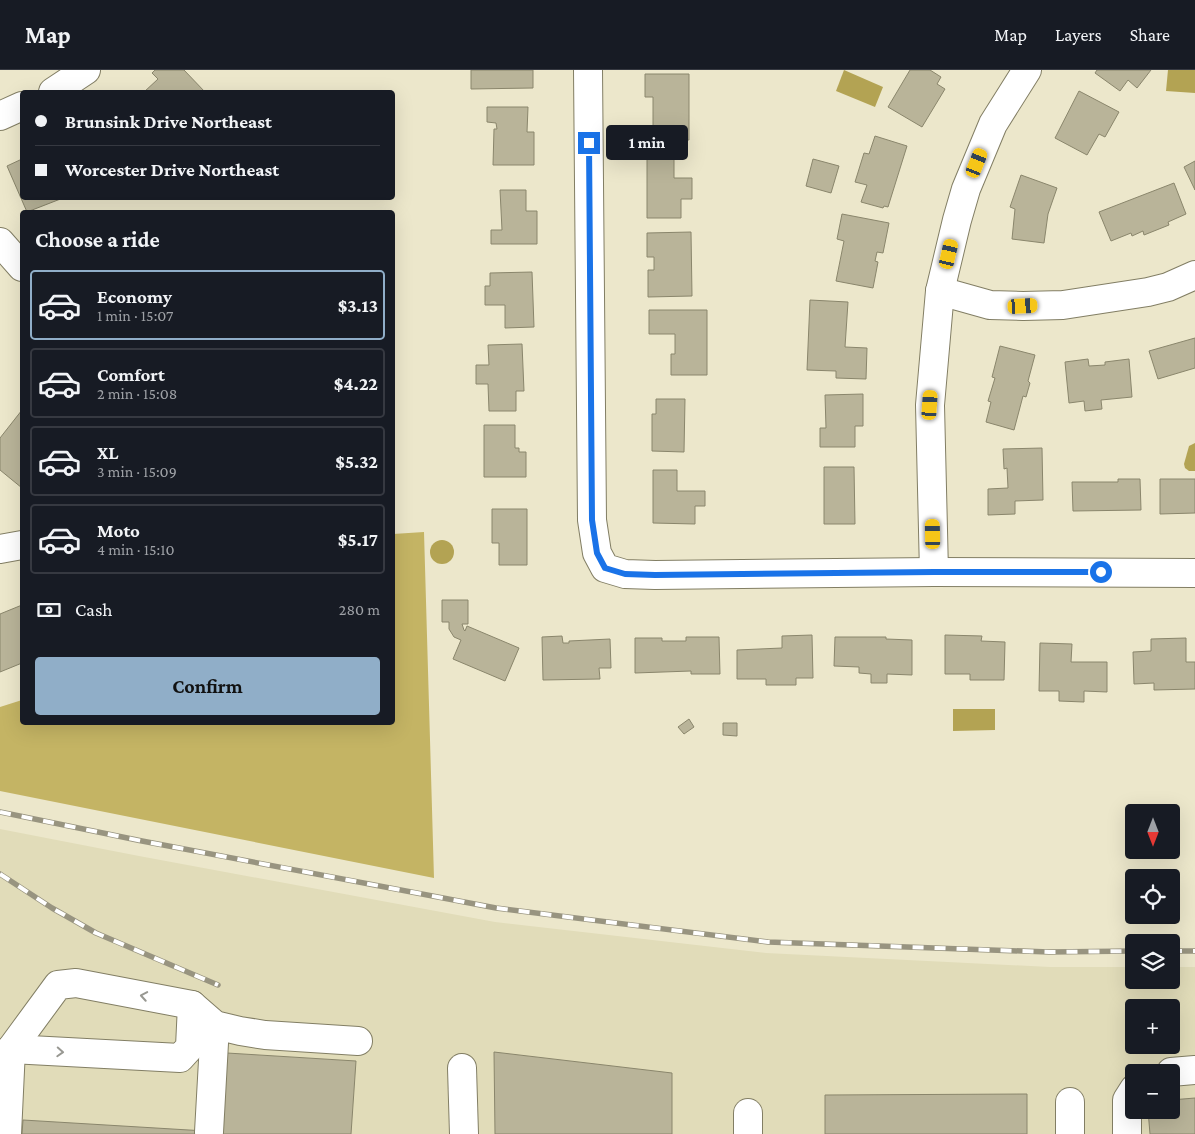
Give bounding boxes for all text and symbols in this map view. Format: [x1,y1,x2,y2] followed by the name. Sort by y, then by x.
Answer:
[25,21,71,48] text: Map
[994,25,1027,45] text: Map
[1055,25,1102,45] text: Layers
[1130,25,1170,45] text: Share
[65,111,272,132] text: Brunsink Drive Northeast
[606,126,689,160] callout: 1 min
[578,132,600,154] route end
[629,134,665,151] text: 1 min
[964,146,989,180] car
[65,159,279,180] text: Worcester Drive Northeast
[35,227,160,252] text: Choose a ride
[938,238,959,270] car
[37,283,82,328] icon: car
[97,286,172,307] text: Economy
[338,295,378,316] text: $3.13
[1007,298,1038,314] car
[97,307,173,324] text: 1 min · 15:07
[37,361,82,406] icon: car
[97,364,165,385] text: Comfort
[334,373,378,394] text: $4.22
[97,385,177,402] text: 2 min · 15:08
[921,390,938,420] car
[37,439,82,484] icon: car
[97,442,119,463] text: XL
[335,451,378,472] text: $5.32
[97,463,177,480] text: 3 min · 15:09
[37,517,82,562] icon: car
[925,519,940,549] car
[97,520,140,541] text: Moto
[338,529,378,550] text: $5.17
[97,541,175,558] text: 4 min · 15:10
[1090,561,1112,583] route start
[35,596,63,624] icon: cash
[75,599,113,620] text: Cash
[339,601,380,618] text: 280 m
[35,657,380,715] button: Confirm
[1125,804,1180,859] north arrow
[1125,804,1180,1119] map controls
[1125,869,1180,924] button: locate
[1125,934,1180,989] button: layers
[140,991,149,1001] one-way arrow
[1125,999,1180,1054] button: +
[56,1046,64,1057] one-way arrow
[1125,1064,1180,1119] button: −

